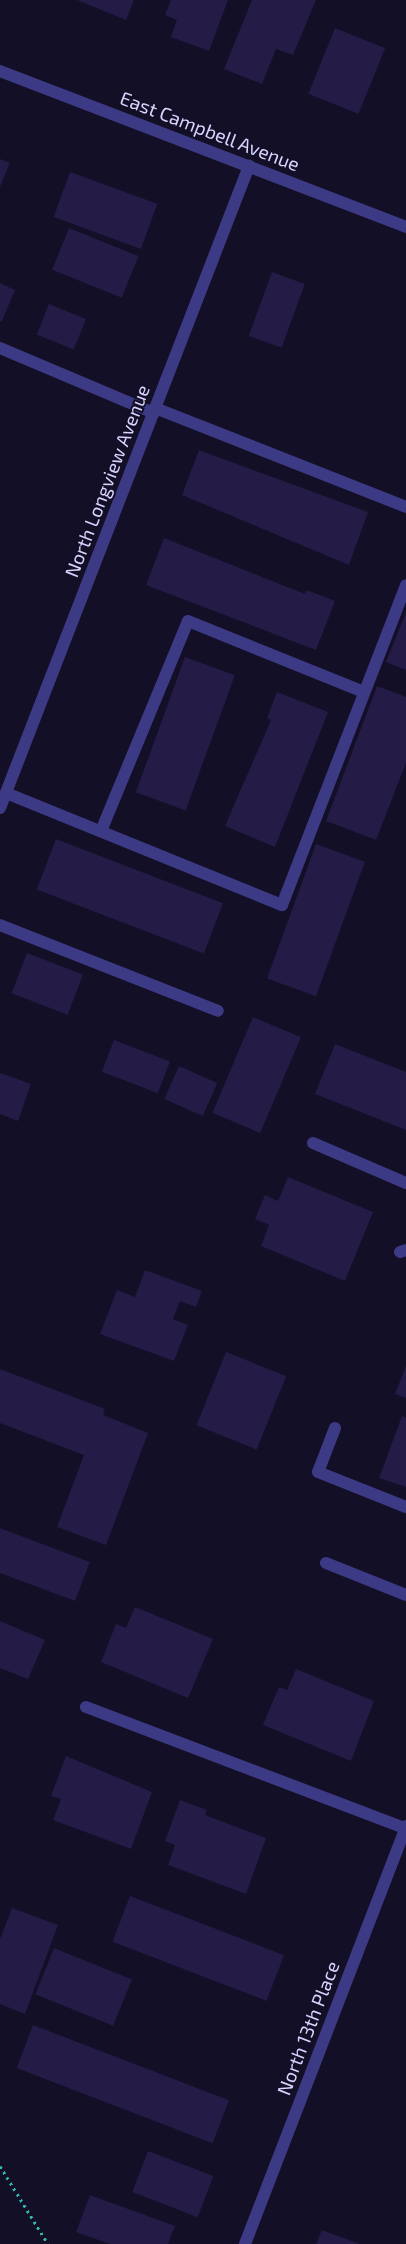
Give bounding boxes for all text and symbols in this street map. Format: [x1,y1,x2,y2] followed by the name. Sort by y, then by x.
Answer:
[117,86,303,176] street label: East Campbell Avenue
[60,381,154,581] street label: North Longview Avenue
[272,1958,344,2098] street label: North 13th Place

